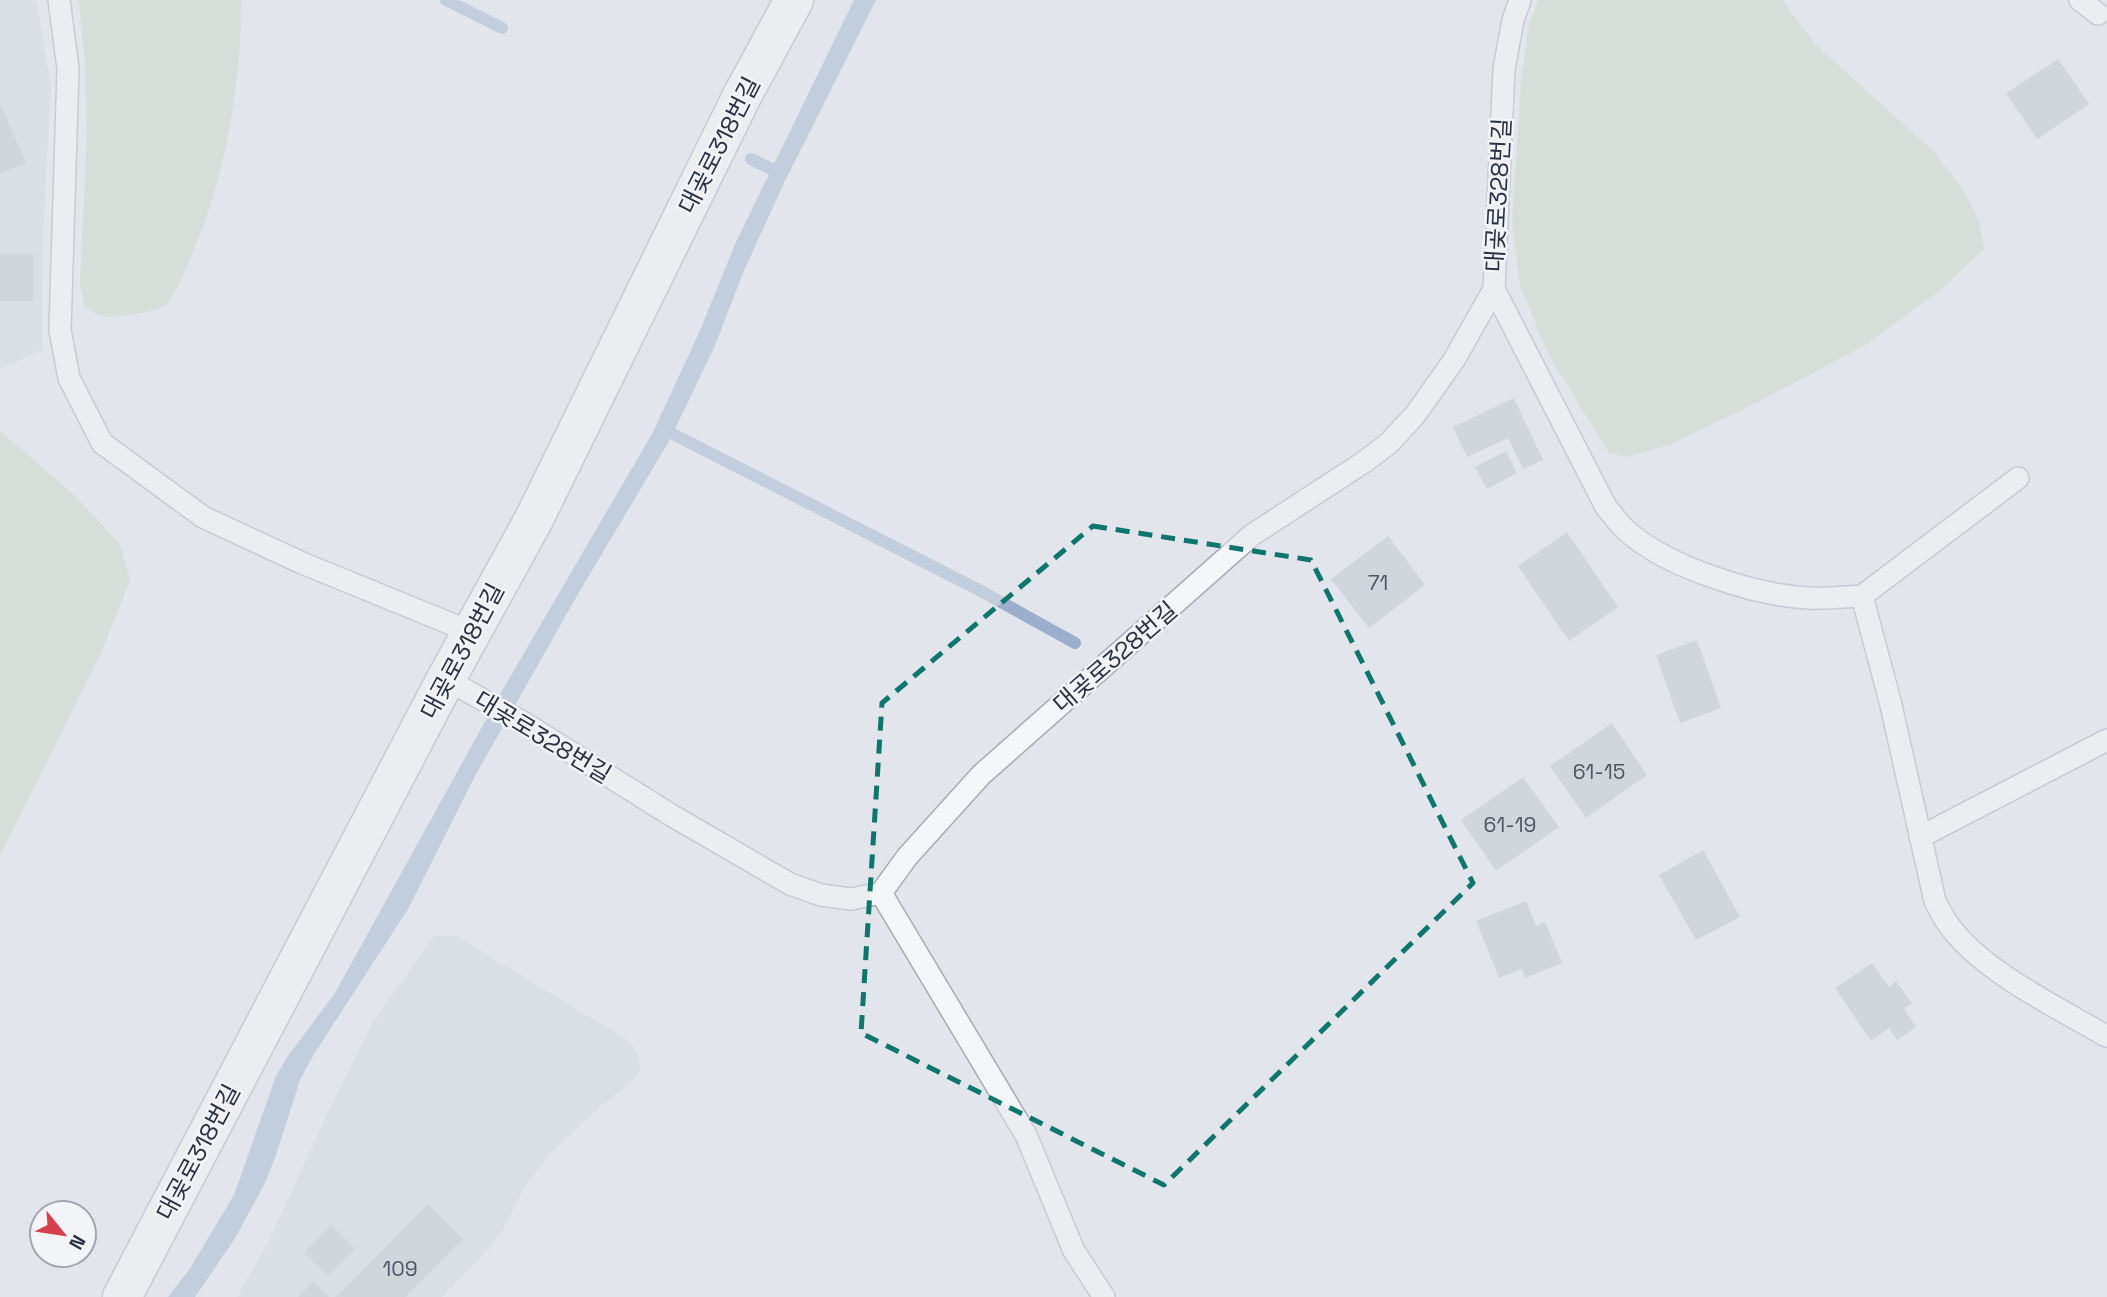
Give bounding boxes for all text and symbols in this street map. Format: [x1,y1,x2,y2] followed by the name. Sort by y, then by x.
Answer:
[671,71,767,219] street label: 대곶로318번길
[1478,117,1518,273] street label: 대곶로328번길
[1368,569,1388,596] house number: 71
[413,578,511,724] street label: 대곶로318번길
[1047,595,1183,719] street label: 대곶로328번길
[469,684,617,790] street label: 대곶로328번길
[1573,758,1625,785] house number: 61-15
[1484,811,1536,838] house number: 61-19
[149,1079,247,1225] street label: 대곶로318번길
[28,1199,98,1269] north arrow
[63,1230,91,1254] text: N
[382,1255,418,1282] house number: 109

